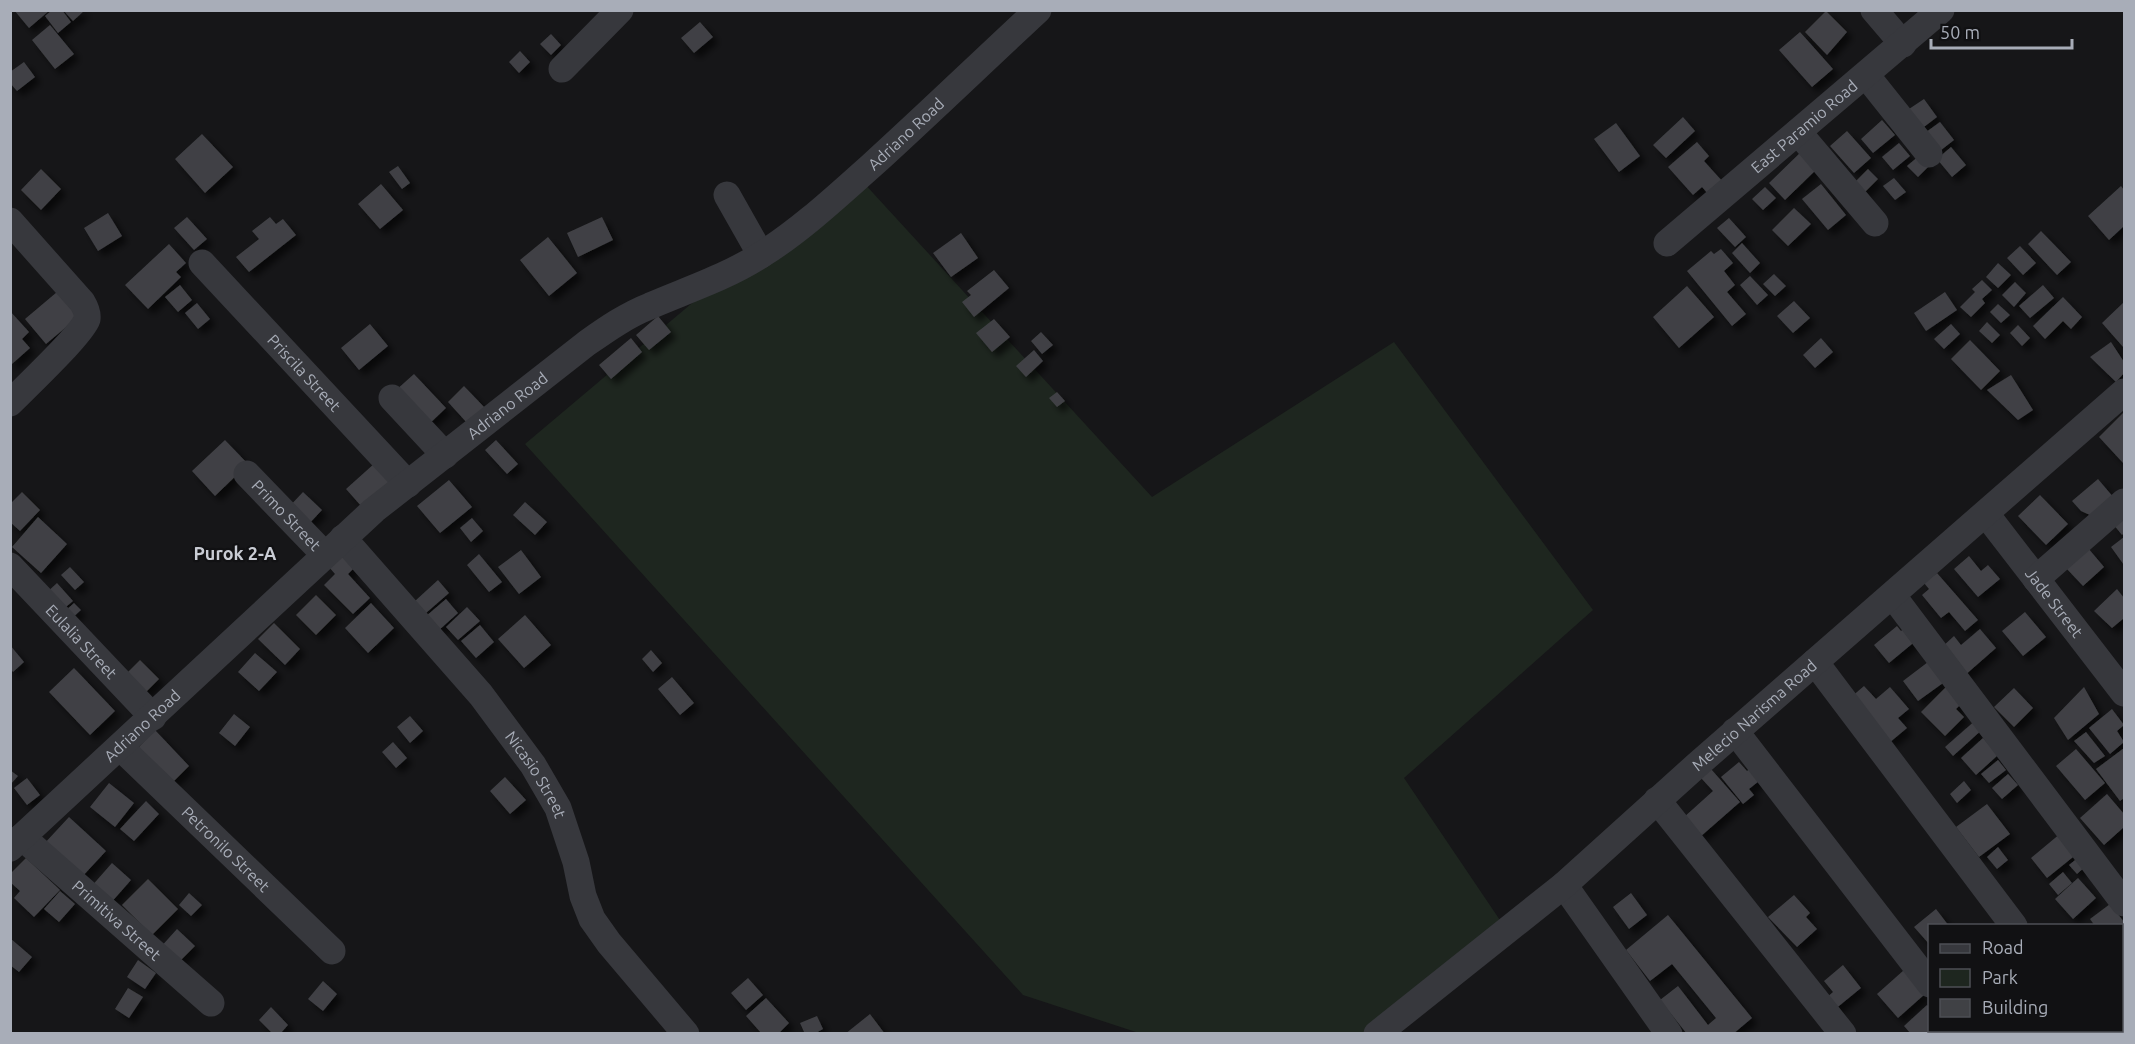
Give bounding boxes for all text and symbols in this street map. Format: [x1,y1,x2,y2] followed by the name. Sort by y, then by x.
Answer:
[1931,12,2072,50] scale bar
[1940,22,1980,42] text: 50 m
[1747,76,1861,177] street label: East Paramio Road
[864,94,947,173] street label: Adriano Road
[264,330,345,415] street label: Priscila Street
[463,369,551,443] street label: Adriano Road
[248,476,325,555] street label: Primo Street
[193,543,277,563] district label: Purok 2-A
[2022,564,2087,642] street label: Jade Street
[42,601,121,683] street label: Eulalia Street
[1688,656,1820,774] street label: Melecio Narisma Road
[100,686,184,765] street label: Adriano Road
[502,728,570,821] street label: Nicasio Street
[178,803,274,896] street label: Petronilo Street
[69,876,165,964] street label: Primitiva Street
[1928,924,2123,1032] legend
[1982,937,2024,957] text: Road
[1982,967,2018,987] text: Park
[1982,997,2048,1017] text: Building

